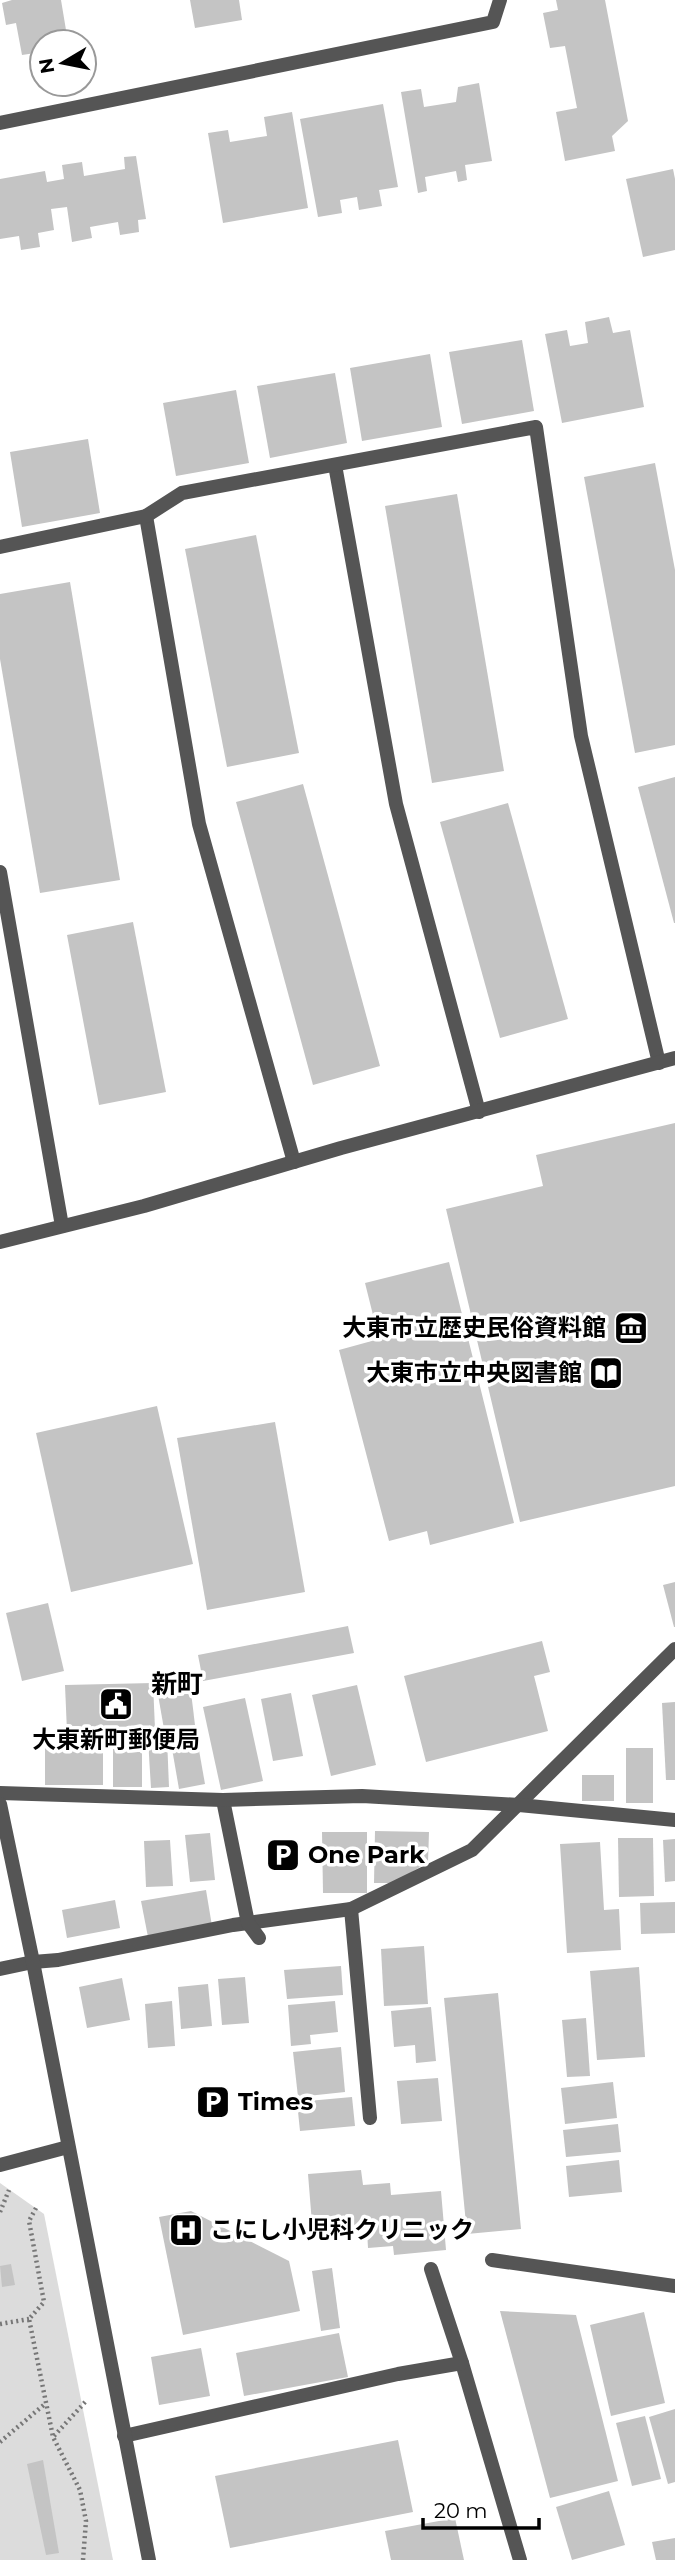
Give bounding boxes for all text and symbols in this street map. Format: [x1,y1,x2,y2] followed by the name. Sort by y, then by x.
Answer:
[28,28,98,98] north arrow
[34,56,59,75] text: N
[612,1309,650,1347] museum icon: 大東市立歴史民俗資料館
[342,1313,606,1342] place label: 大東市立歴史民俗資料館
[587,1354,625,1392] library icon: 大東市立中央図書館
[366,1358,582,1387] place label: 大東市立中央図書館
[151,1668,203,1700] district label: 新町
[97,1685,135,1723] public building icon: 大東新町郵便局
[32,1725,200,1754] place label: 大東新町郵便局
[264,1836,302,1874] parking icon: One Park
[308,1840,425,1869] place label: One Park
[194,2083,232,2121] parking icon: Times
[238,2087,313,2116] place label: Times
[167,2211,205,2249] hospital icon: こにし小児科クリニック
[210,2215,474,2244] place label: こにし小児科クリニック
[423,2486,538,2530] scale bar
[434,2498,488,2523] text: 20 m

